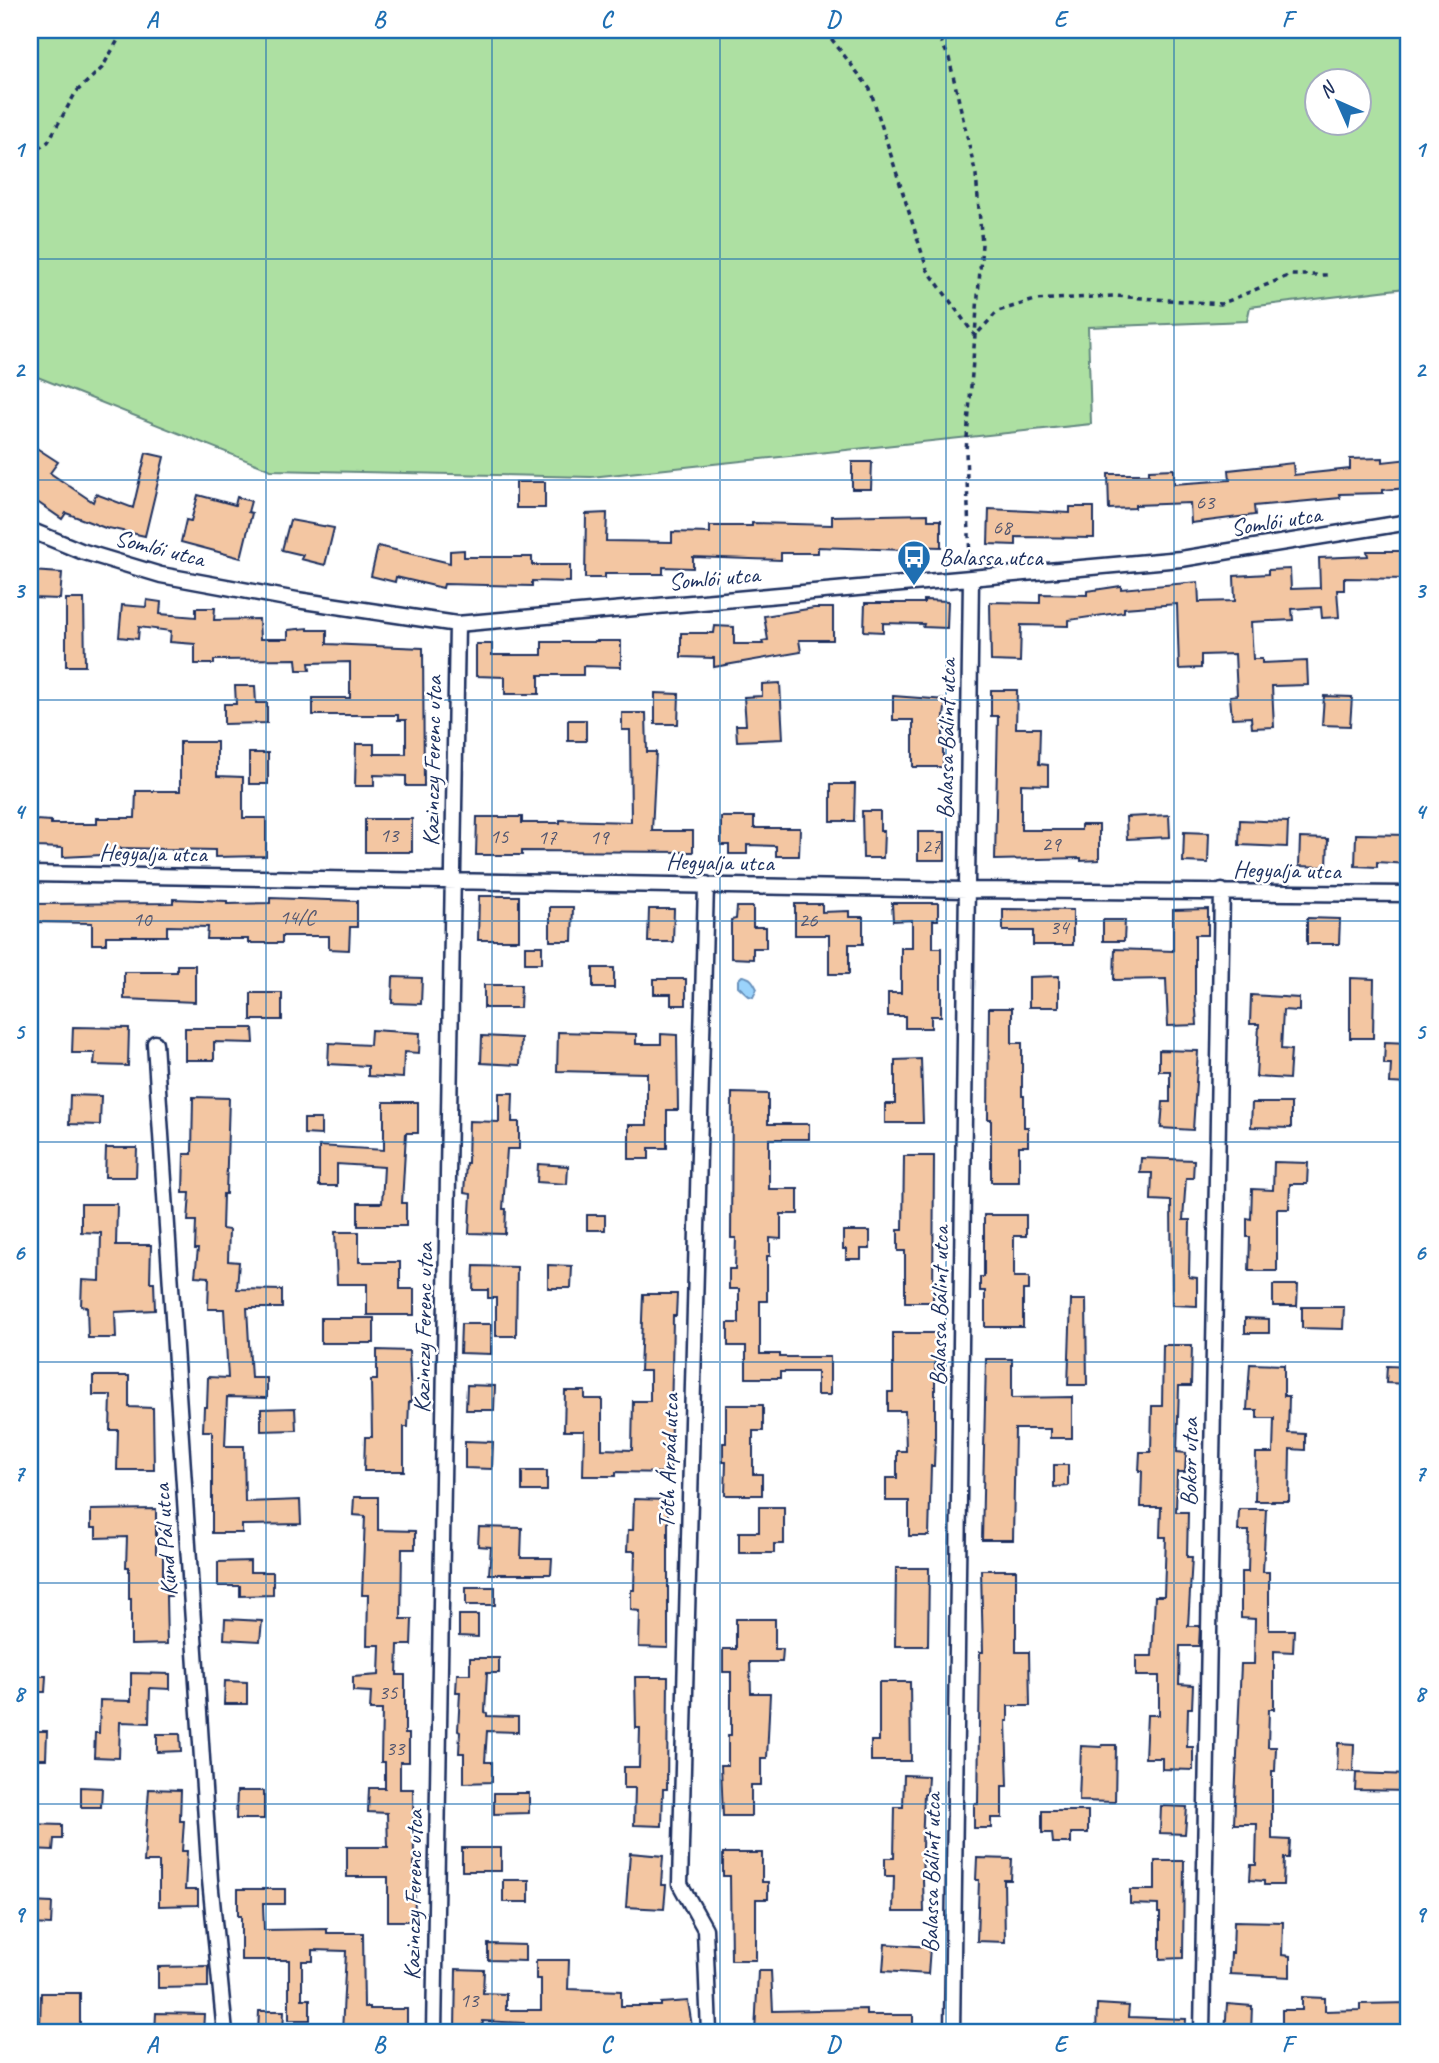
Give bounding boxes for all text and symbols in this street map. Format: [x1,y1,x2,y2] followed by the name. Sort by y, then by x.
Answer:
[146,5,160,34] text: A
[373,5,387,34] text: B
[601,5,615,34] text: C
[826,5,842,34] text: D
[1054,5,1070,34] text: E
[1282,5,1298,34] text: F
[1302,66,1372,136] north arrow
[1314,76,1342,103] text: N
[14,135,27,164] text: 1
[1415,135,1428,164] text: 1
[14,355,27,384] text: 2
[1415,355,1428,384] text: 2
[1196,489,1216,515] house number: 63
[1229,499,1326,543] street label: Somlói utca
[993,514,1014,540] house number: 68
[112,522,210,574] street label: Somlói utca
[895,538,933,587] bus stop icon: Balassa utca
[939,542,1044,572] place label: Balassa utca
[667,559,763,597] street label: Somlói utca
[14,576,27,605] text: 3
[1415,576,1428,605] text: 3
[930,657,962,819] street label: Balassa Bálint utca
[416,674,449,846] street label: Kazinczy Ferenc utca
[14,797,27,826] text: 4
[1415,797,1428,826] text: 4
[380,822,400,848] house number: 13
[490,823,510,849] house number: 15
[538,824,558,850] house number: 17
[590,824,610,850] house number: 19
[1042,831,1062,857] house number: 29
[922,833,942,859] house number: 27
[99,837,208,869] street label: Hegyalja utca
[666,846,775,878] street label: Hegyalja utca
[1233,854,1342,886] street label: Hegyalja utca
[279,904,317,930] house number: 14/C
[133,906,153,932] house number: 10
[799,907,818,933] house number: 26
[1050,914,1071,940] house number: 34
[14,1017,26,1046] text: 5
[1415,1017,1427,1046] text: 5
[923,1224,955,1386] street label: Balassa Bálint utca
[14,1238,27,1267] text: 6
[1415,1238,1428,1267] text: 6
[407,1241,440,1413] street label: Kazinczy Ferenc utca
[651,1392,685,1529] street label: Tóth Árpád utca
[1173,1416,1205,1506] street label: Bokor utca
[14,1459,27,1488] text: 7
[1415,1459,1428,1488] text: 7
[146,1481,184,1597] street label: Kund Pál utca
[14,1679,27,1708] text: 8
[379,1679,399,1705] house number: 35
[1415,1679,1428,1708] text: 8
[386,1735,406,1761] house number: 33
[915,1791,947,1953] street label: Balassa Bálint utca
[397,1808,430,1980] street label: Kazinczy Ferenc utca
[14,1900,27,1929] text: 9
[1415,1900,1428,1929] text: 9
[460,1987,480,2013] house number: 13
[146,2030,160,2059] text: A
[373,2030,387,2059] text: B
[601,2030,615,2059] text: C
[826,2030,842,2059] text: D
[1054,2030,1070,2059] text: E
[1282,2030,1298,2059] text: F

